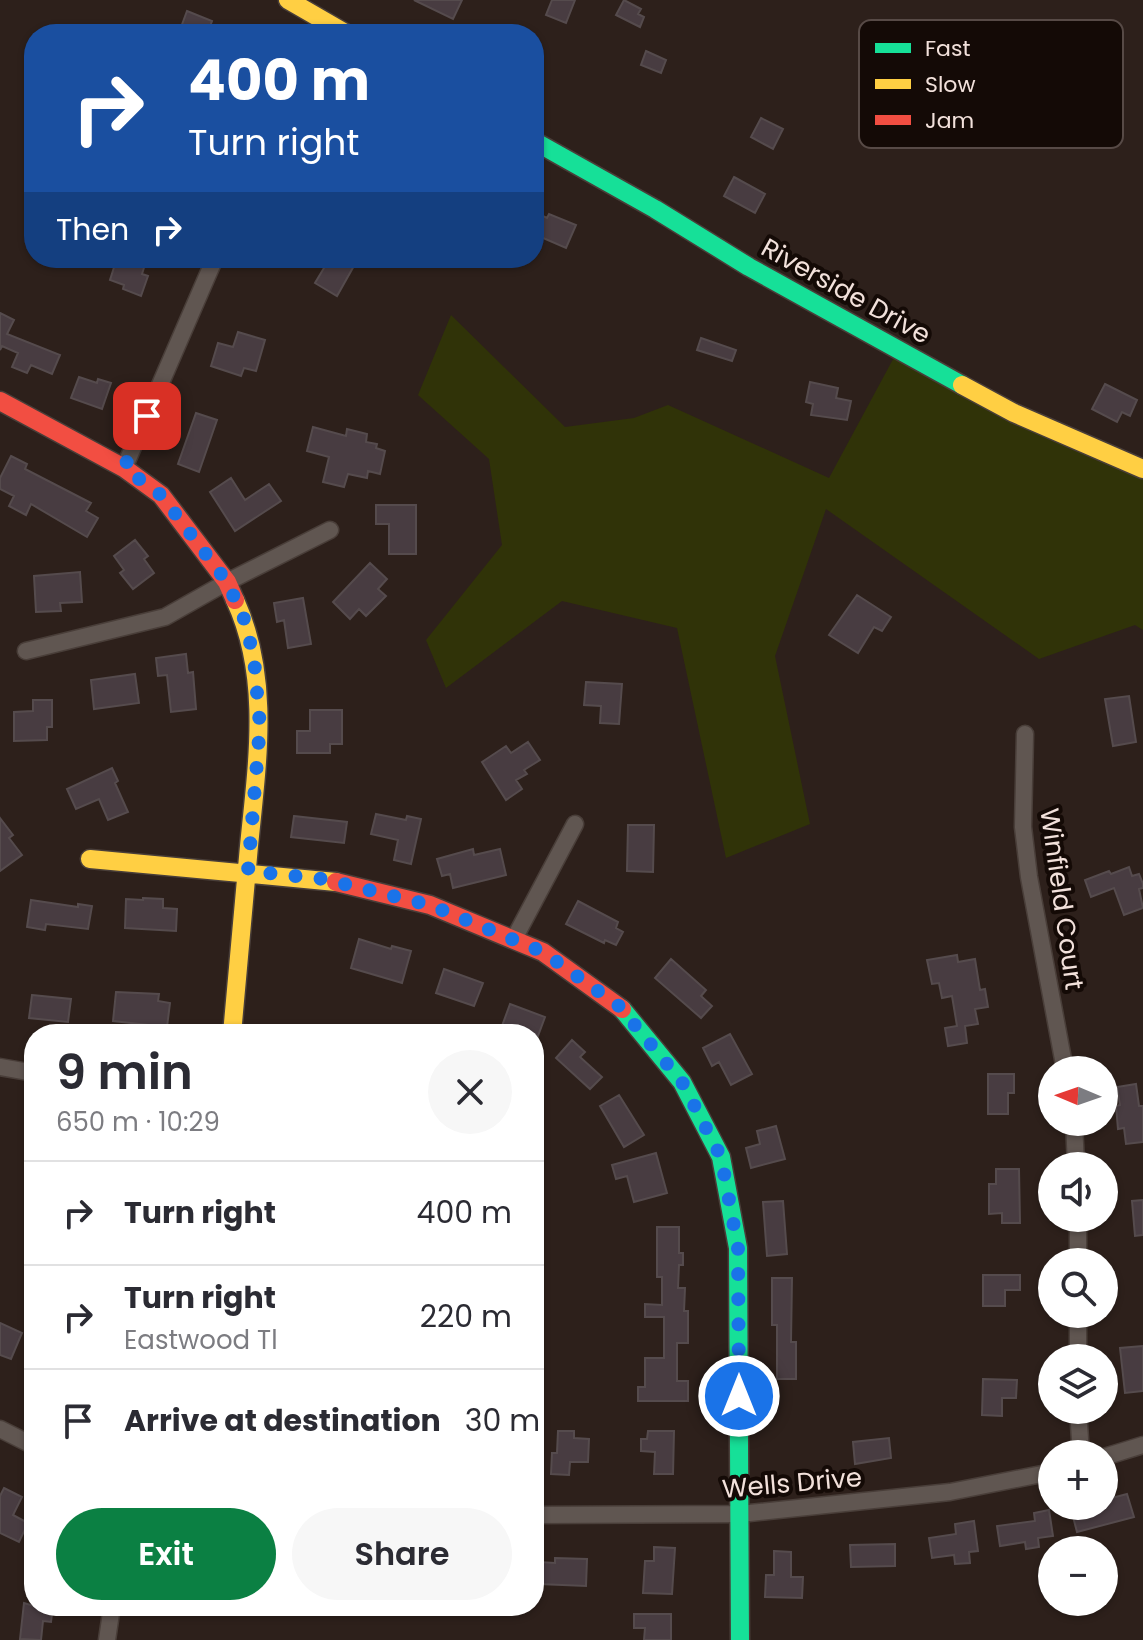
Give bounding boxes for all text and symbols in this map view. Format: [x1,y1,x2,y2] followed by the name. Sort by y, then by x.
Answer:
[859,20,1123,148] legend
[925,33,970,64] text: Fast
[188,41,370,120] text: 400 m
[56,56,160,160] icon: right
[925,69,975,100] text: Slow
[925,105,974,136] text: Jam
[188,117,359,168] text: Turn right
[56,208,129,251] text: Then
[145,208,189,252] icon: right
[755,230,937,352] street label: Riverside Drive
[113,382,181,450] pin
[125,394,169,438] icon: arrive
[1031,806,1093,992] street label: Winfield Court
[56,1039,193,1106] text: 9 min
[428,1050,512,1134] button: close
[1038,1056,1118,1136] north arrow
[1038,1056,1118,1616] map controls
[56,1104,220,1140] text: 650 m · 10:29
[1038,1152,1118,1232] button: sound
[56,1191,100,1235] icon: right
[124,1191,276,1234] text: Turn right
[417,1191,512,1234] text: 400 m
[1038,1248,1118,1328] button: search
[124,1276,276,1319] text: Turn right
[56,1295,100,1339] icon: right
[420,1295,512,1338] text: 220 m
[124,1322,278,1358] text: Eastwood Tl
[1038,1344,1118,1424] button: layers
[697,1354,781,1438] position arrow
[56,1399,100,1443] icon: arrive
[124,1399,441,1442] text: Arrive at destination
[465,1399,540,1442] text: 30 m
[1038,1440,1118,1520] button: +
[721,1459,863,1507] street label: Wells Drive
[56,1508,276,1600] button: Exit
[292,1508,512,1600] button: Share
[1038,1536,1118,1616] button: −

